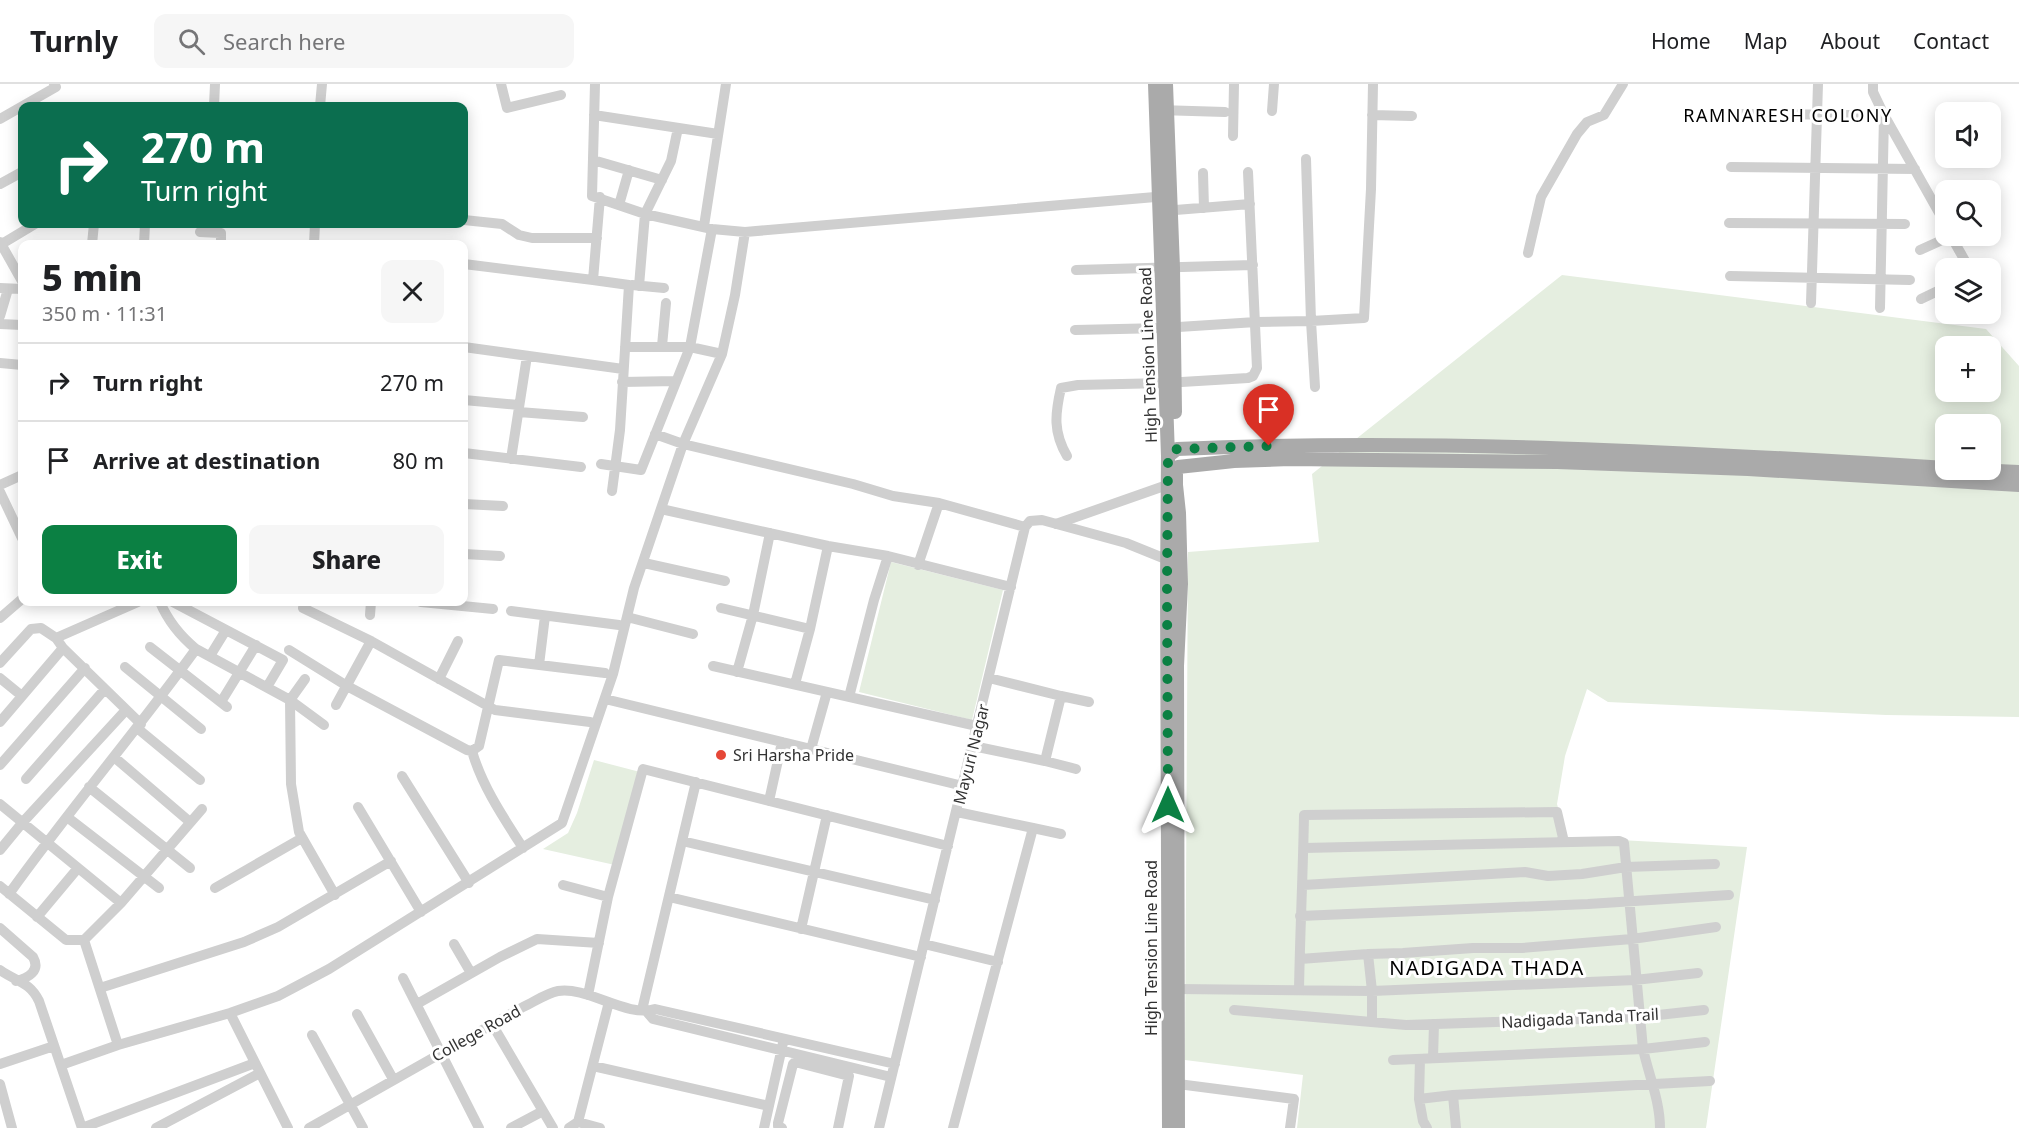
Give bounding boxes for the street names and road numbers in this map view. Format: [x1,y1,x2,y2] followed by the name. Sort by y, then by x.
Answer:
[1134,267,1162,443] street label: High Tension Line Road
[948,701,994,807] street label: Mayuri Nagar
[1140,860,1162,1036] street label: High Tension Line Road
[428,999,524,1067] street label: College Road
[1501,1003,1659,1033] street label: Nadigada Tanda Trail

